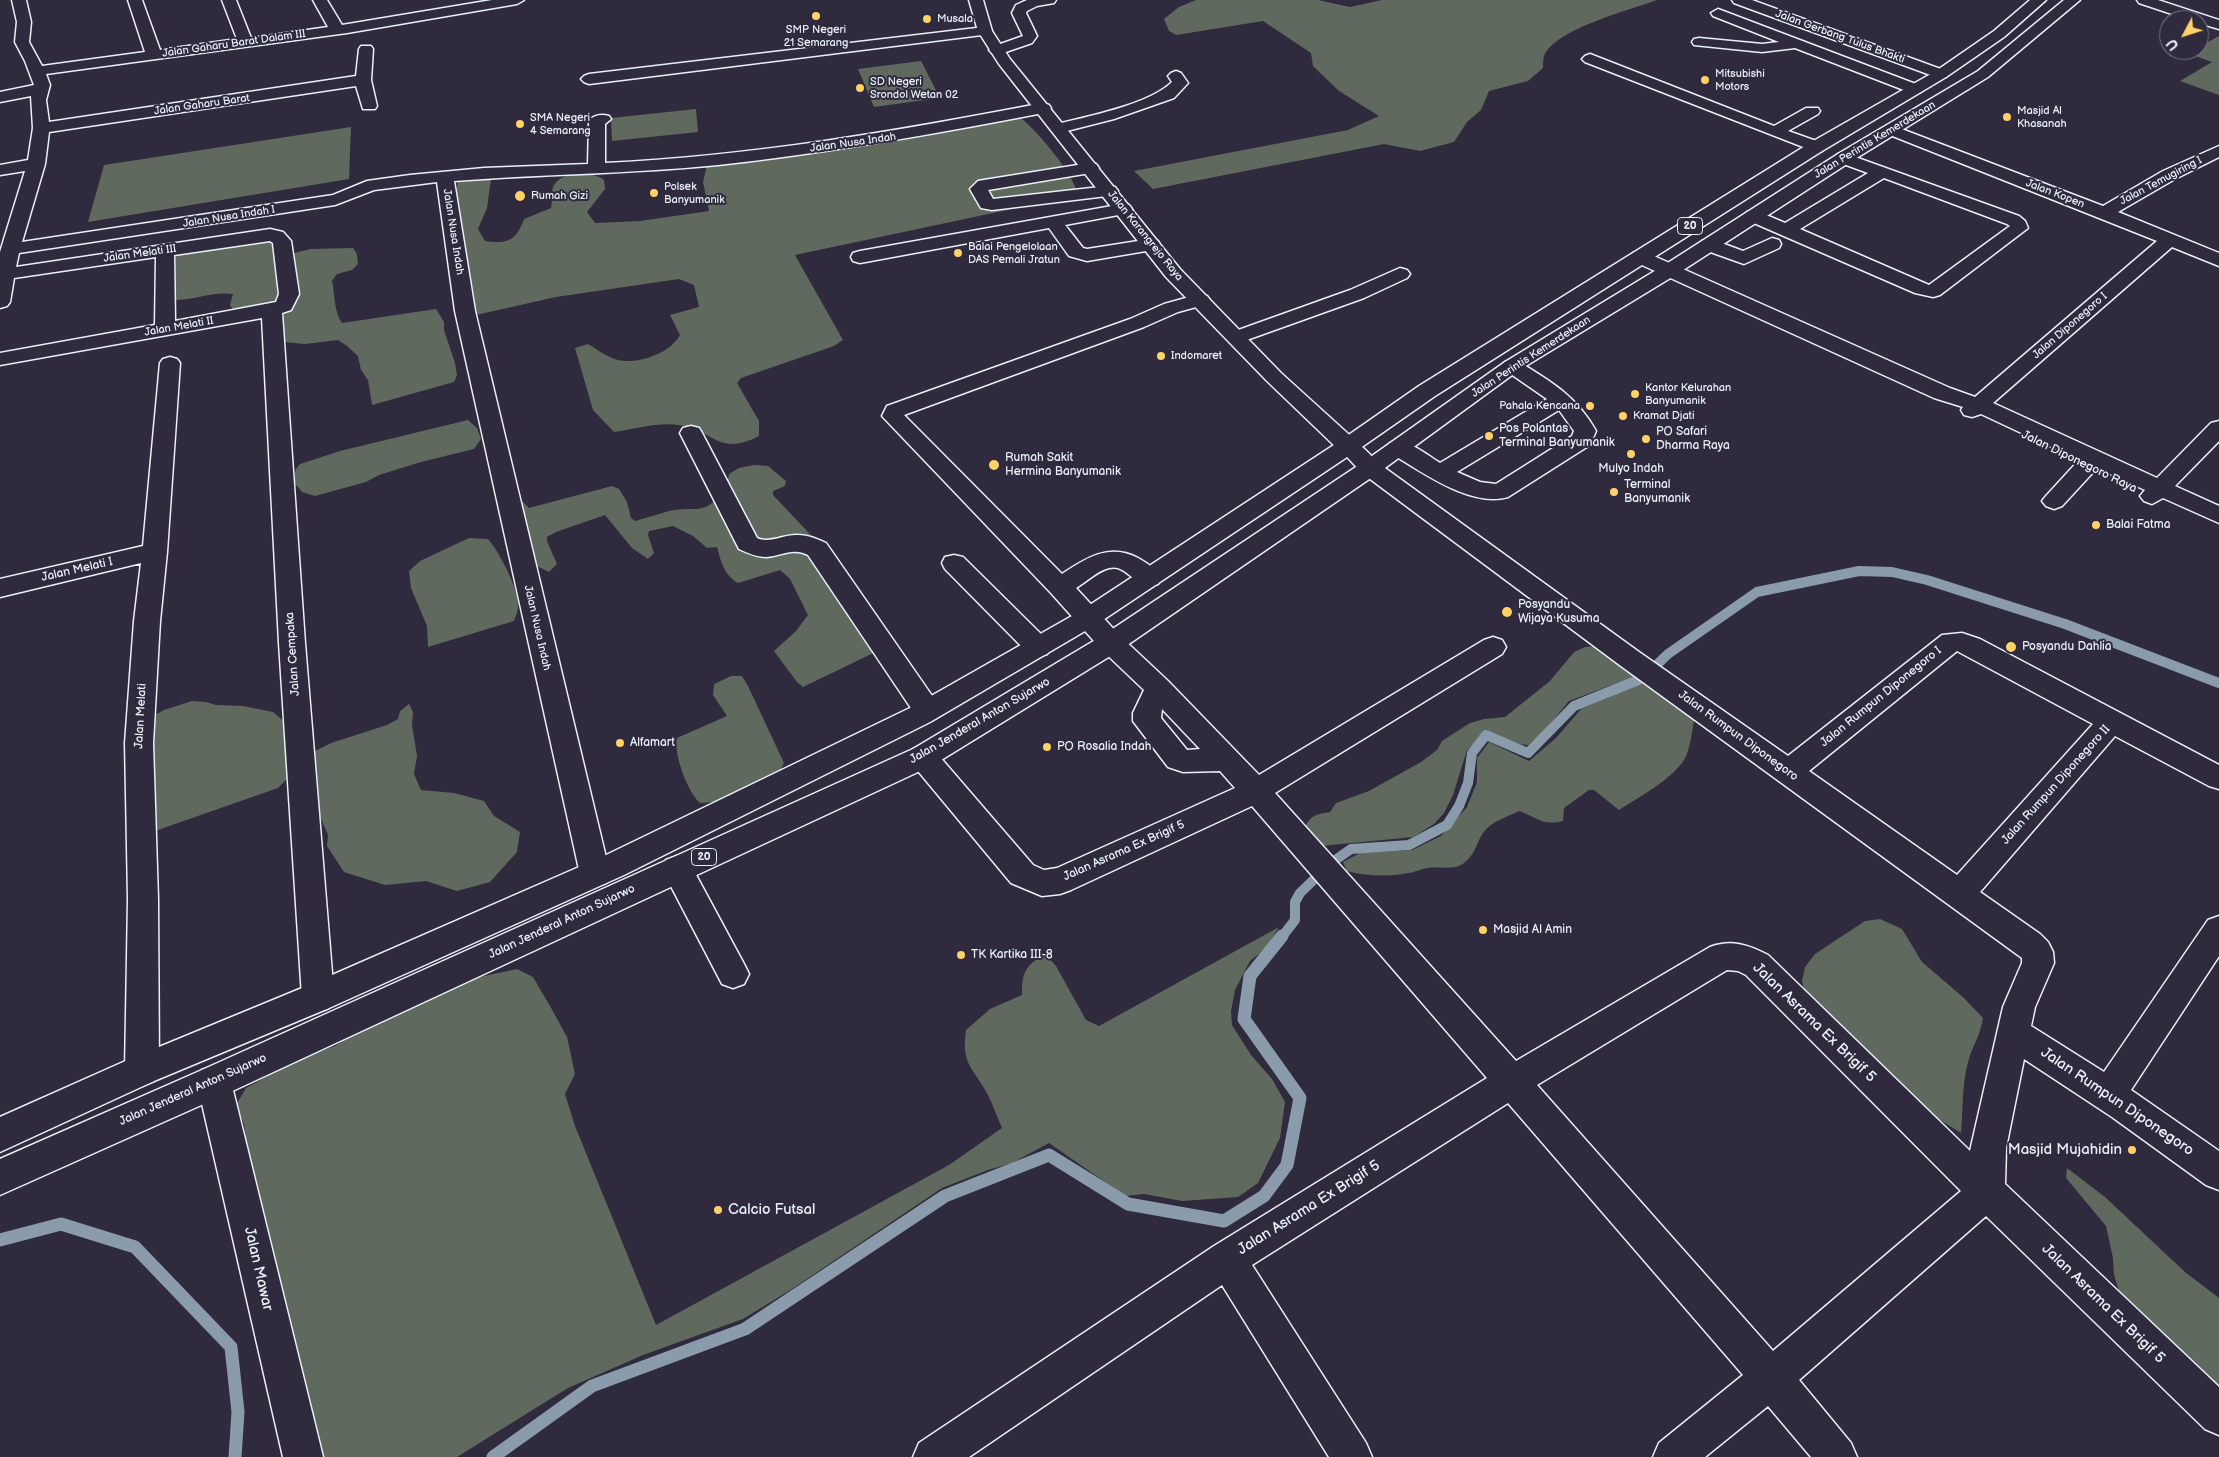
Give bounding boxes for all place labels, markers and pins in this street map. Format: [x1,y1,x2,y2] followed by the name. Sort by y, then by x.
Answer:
[810,10,822,22] marker: SMP Negeri 21 Semarang
[937,12,973,26] place label: Musala
[921,13,933,25] marker: Musala
[784,23,848,49] place label: SMP Negeri 21 Semarang
[1715,67,1765,93] place label: Mitsubishi Motors
[1699,74,1711,86] marker: Mitsubishi Motors
[870,75,958,101] place label: SD Negeri Srondol Wetan 02
[854,82,866,94] marker: SD Negeri Srondol Wetan 02
[2017,104,2067,130] place label: Masjid Al Khasanah
[530,111,591,137] place label: SMA Negeri 4 Semarang
[2001,111,2013,123] marker: Masjid Al Khasanah
[514,118,526,130] marker: SMA Negeri 4 Semarang
[664,180,725,206] place label: Polsek Banyumanik
[648,187,660,199] marker: Polsek Banyumanik
[513,189,527,203] marker: Rumah Gizi
[531,189,588,203] place label: Rumah Gizi
[968,240,1060,266] place label: Balai Pengelolaan DAS Pemali Jratun
[952,247,964,259] marker: Balai Pengelolaan DAS Pemali Jratun
[1171,349,1222,363] place label: Indomaret
[1155,350,1167,362] marker: Indomaret
[1645,381,1731,407] place label: Kantor Kelurahan Banyumanik
[1629,388,1641,400] marker: Kantor Kelurahan Banyumanik
[1499,399,1580,413] place label: Pahala Kencana
[1584,400,1596,412] marker: Pahala Kencana
[1633,409,1695,423] place label: Kramat Djati
[1617,410,1629,422] marker: Kramat Djati
[1499,422,1615,450] place label: Pos Polantas Terminal Banyumanik
[1656,425,1730,453] place label: PO Safari Dharma Raya
[1483,430,1495,442] marker: Pos Polantas Terminal Banyumanik
[1640,433,1652,445] marker: PO Safari Dharma Raya
[1625,448,1637,460] marker: Mulyo Indah
[1005,451,1121,479] place label: Rumah Sakit Hermina Banyumanik
[987,458,1001,472] marker: Rumah Sakit Hermina Banyumanik
[1598,462,1664,476] place label: Mulyo Indah
[1624,478,1690,506] place label: Terminal Banyumanik
[1608,486,1620,498] marker: Terminal Banyumanik
[2106,518,2170,532] place label: Balai Fatma
[2090,519,2102,531] marker: Balai Fatma
[1518,598,1599,626] place label: Posyandu Wijaya Kusuma
[1500,605,1514,619] marker: Posyandu Wijaya Kusuma
[2004,640,2018,654] marker: Posyandu Dahlia
[2022,640,2112,654] place label: Posyandu Dahlia
[630,736,675,750] place label: Alfamart
[614,737,626,749] marker: Alfamart
[1057,740,1151,754] place label: PO Rosalia Indah
[1041,741,1053,753] marker: PO Rosalia Indah
[1493,923,1572,937] place label: Masjid Al Amin
[1477,924,1489,936] marker: Masjid Al Amin
[971,948,1053,962] place label: TK Kartika III-8
[955,949,967,961] marker: TK Kartika III-8
[2008,1141,2122,1159] place label: Masjid Mujahidin
[2126,1144,2138,1156] marker: Masjid Mujahidin
[728,1201,815,1219] place label: Calcio Futsal
[712,1204,724,1216] marker: Calcio Futsal

